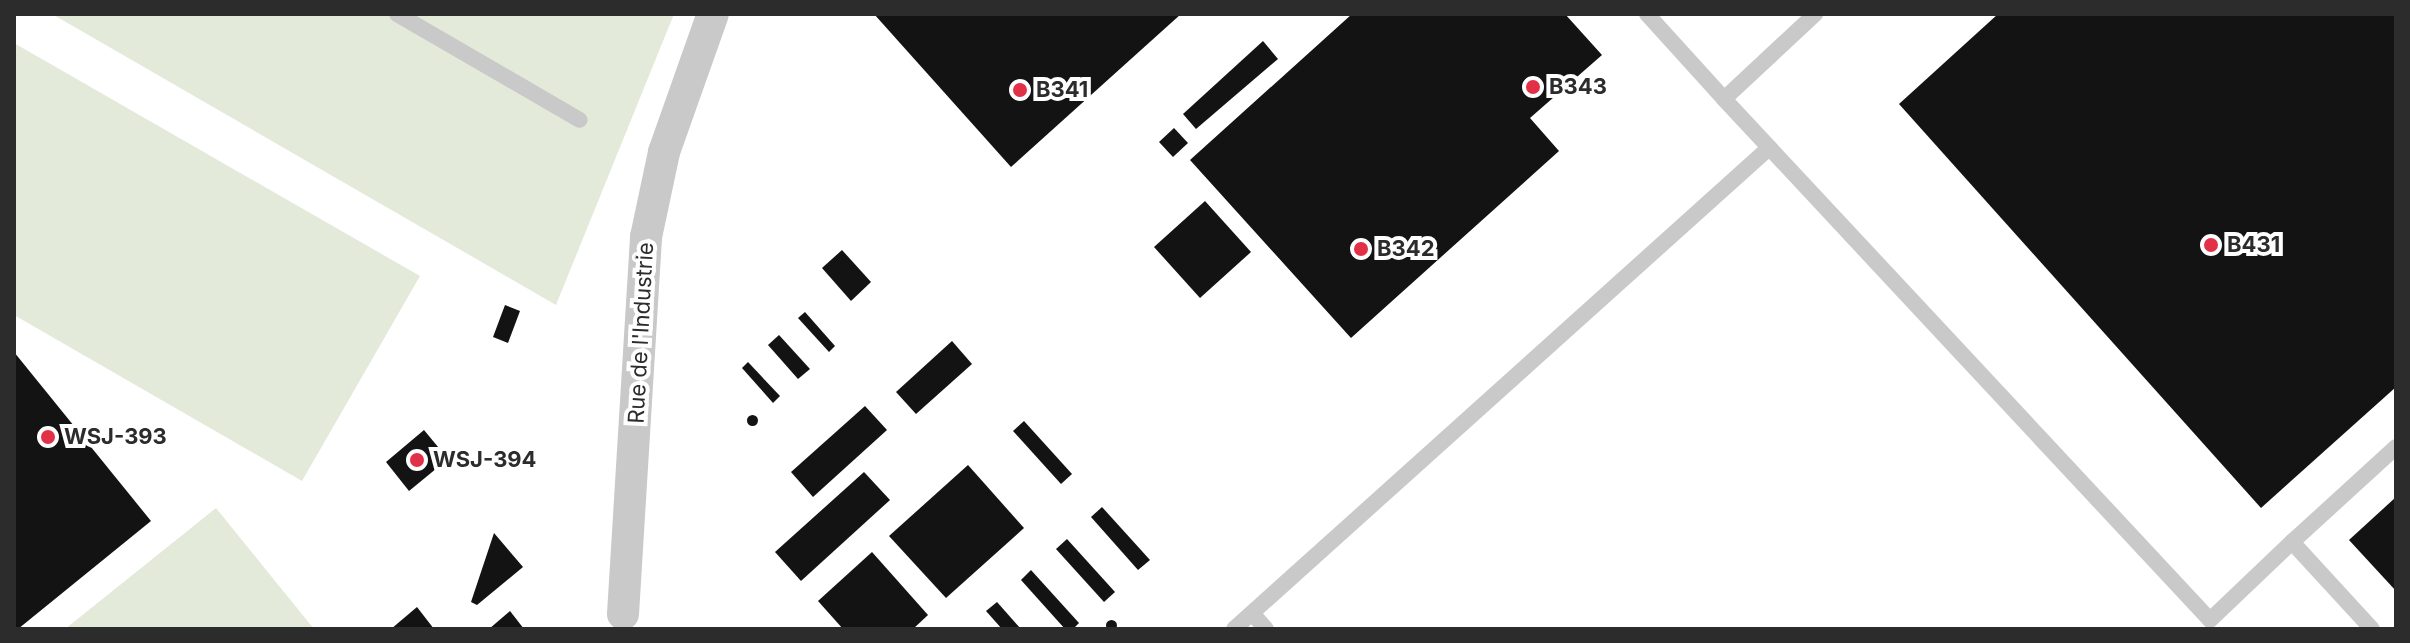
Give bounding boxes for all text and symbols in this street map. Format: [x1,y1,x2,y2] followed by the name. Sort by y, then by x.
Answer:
[1549,74,1607,100] place label: B343
[1036,77,1088,103] place label: B341
[1524,78,1542,96] marker: B343
[1011,81,1029,99] marker: B341
[2227,232,2280,258] place label: B431
[1377,236,1434,262] place label: B342
[2202,236,2220,254] marker: B431
[1352,240,1370,258] marker: B342
[623,242,659,424] street label: Rue de l'Industrie
[64,424,167,450] place label: WSJ-393
[39,428,57,446] marker: WSJ-393
[433,447,537,473] place label: WSJ-394
[408,451,426,469] marker: WSJ-394

